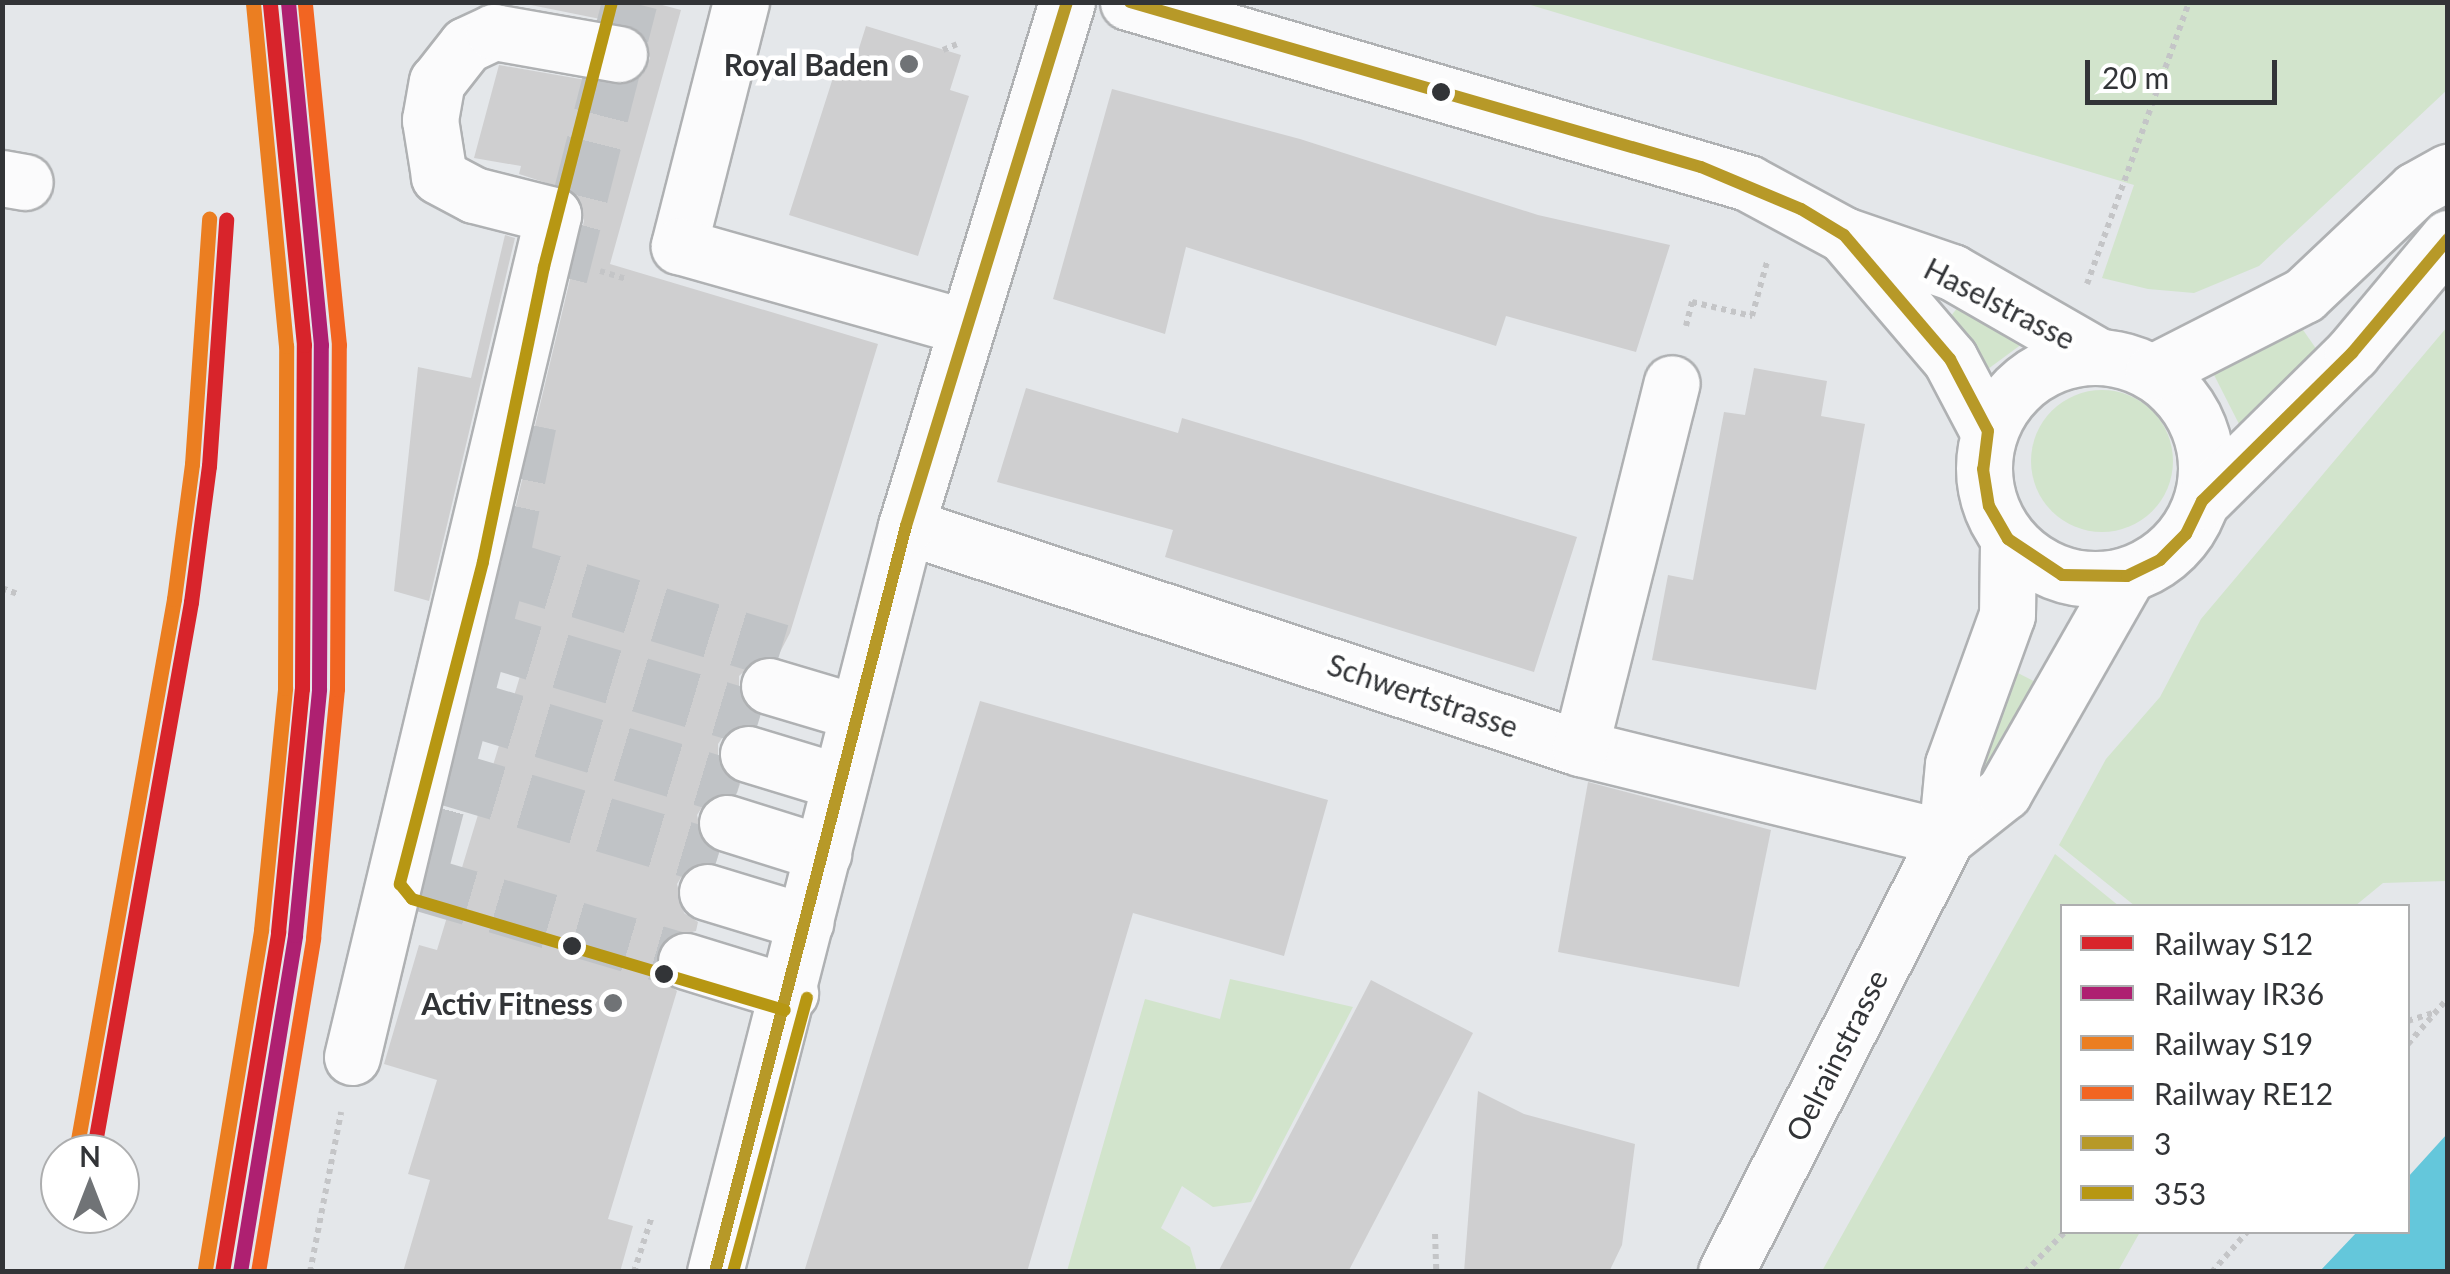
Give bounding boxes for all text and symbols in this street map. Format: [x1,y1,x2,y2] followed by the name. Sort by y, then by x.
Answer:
[2090,40,2282,102] scale bar
[724,46,889,82] place label: Royal Baden
[898,53,920,75] marker: Royal Baden
[2102,59,2169,95] text: 20 m
[1431,82,1451,102] unlabelled marker
[1919,250,2081,356] street label: Haselstrasse
[1323,646,1523,744] street label: Schwertstrasse
[2060,904,2410,1234] legend
[2154,925,2313,961] text: Railway S12
[562,936,582,956] unlabelled marker
[1777,963,1895,1147] street label: Oelrainstrasse
[654,964,674,984] unlabelled marker
[2154,975,2324,1011] text: Railway IR36
[421,985,593,1021] place label: Activ Fitness
[602,992,624,1014] marker: Activ Fitness
[2154,1025,2313,1061] text: Railway S19
[2154,1075,2333,1111] text: Railway RE12
[2154,1125,2171,1161] text: 3
[40,1134,140,1234] north arrow
[79,1139,101,1173] text: N
[2154,1175,2206,1211] text: 353

